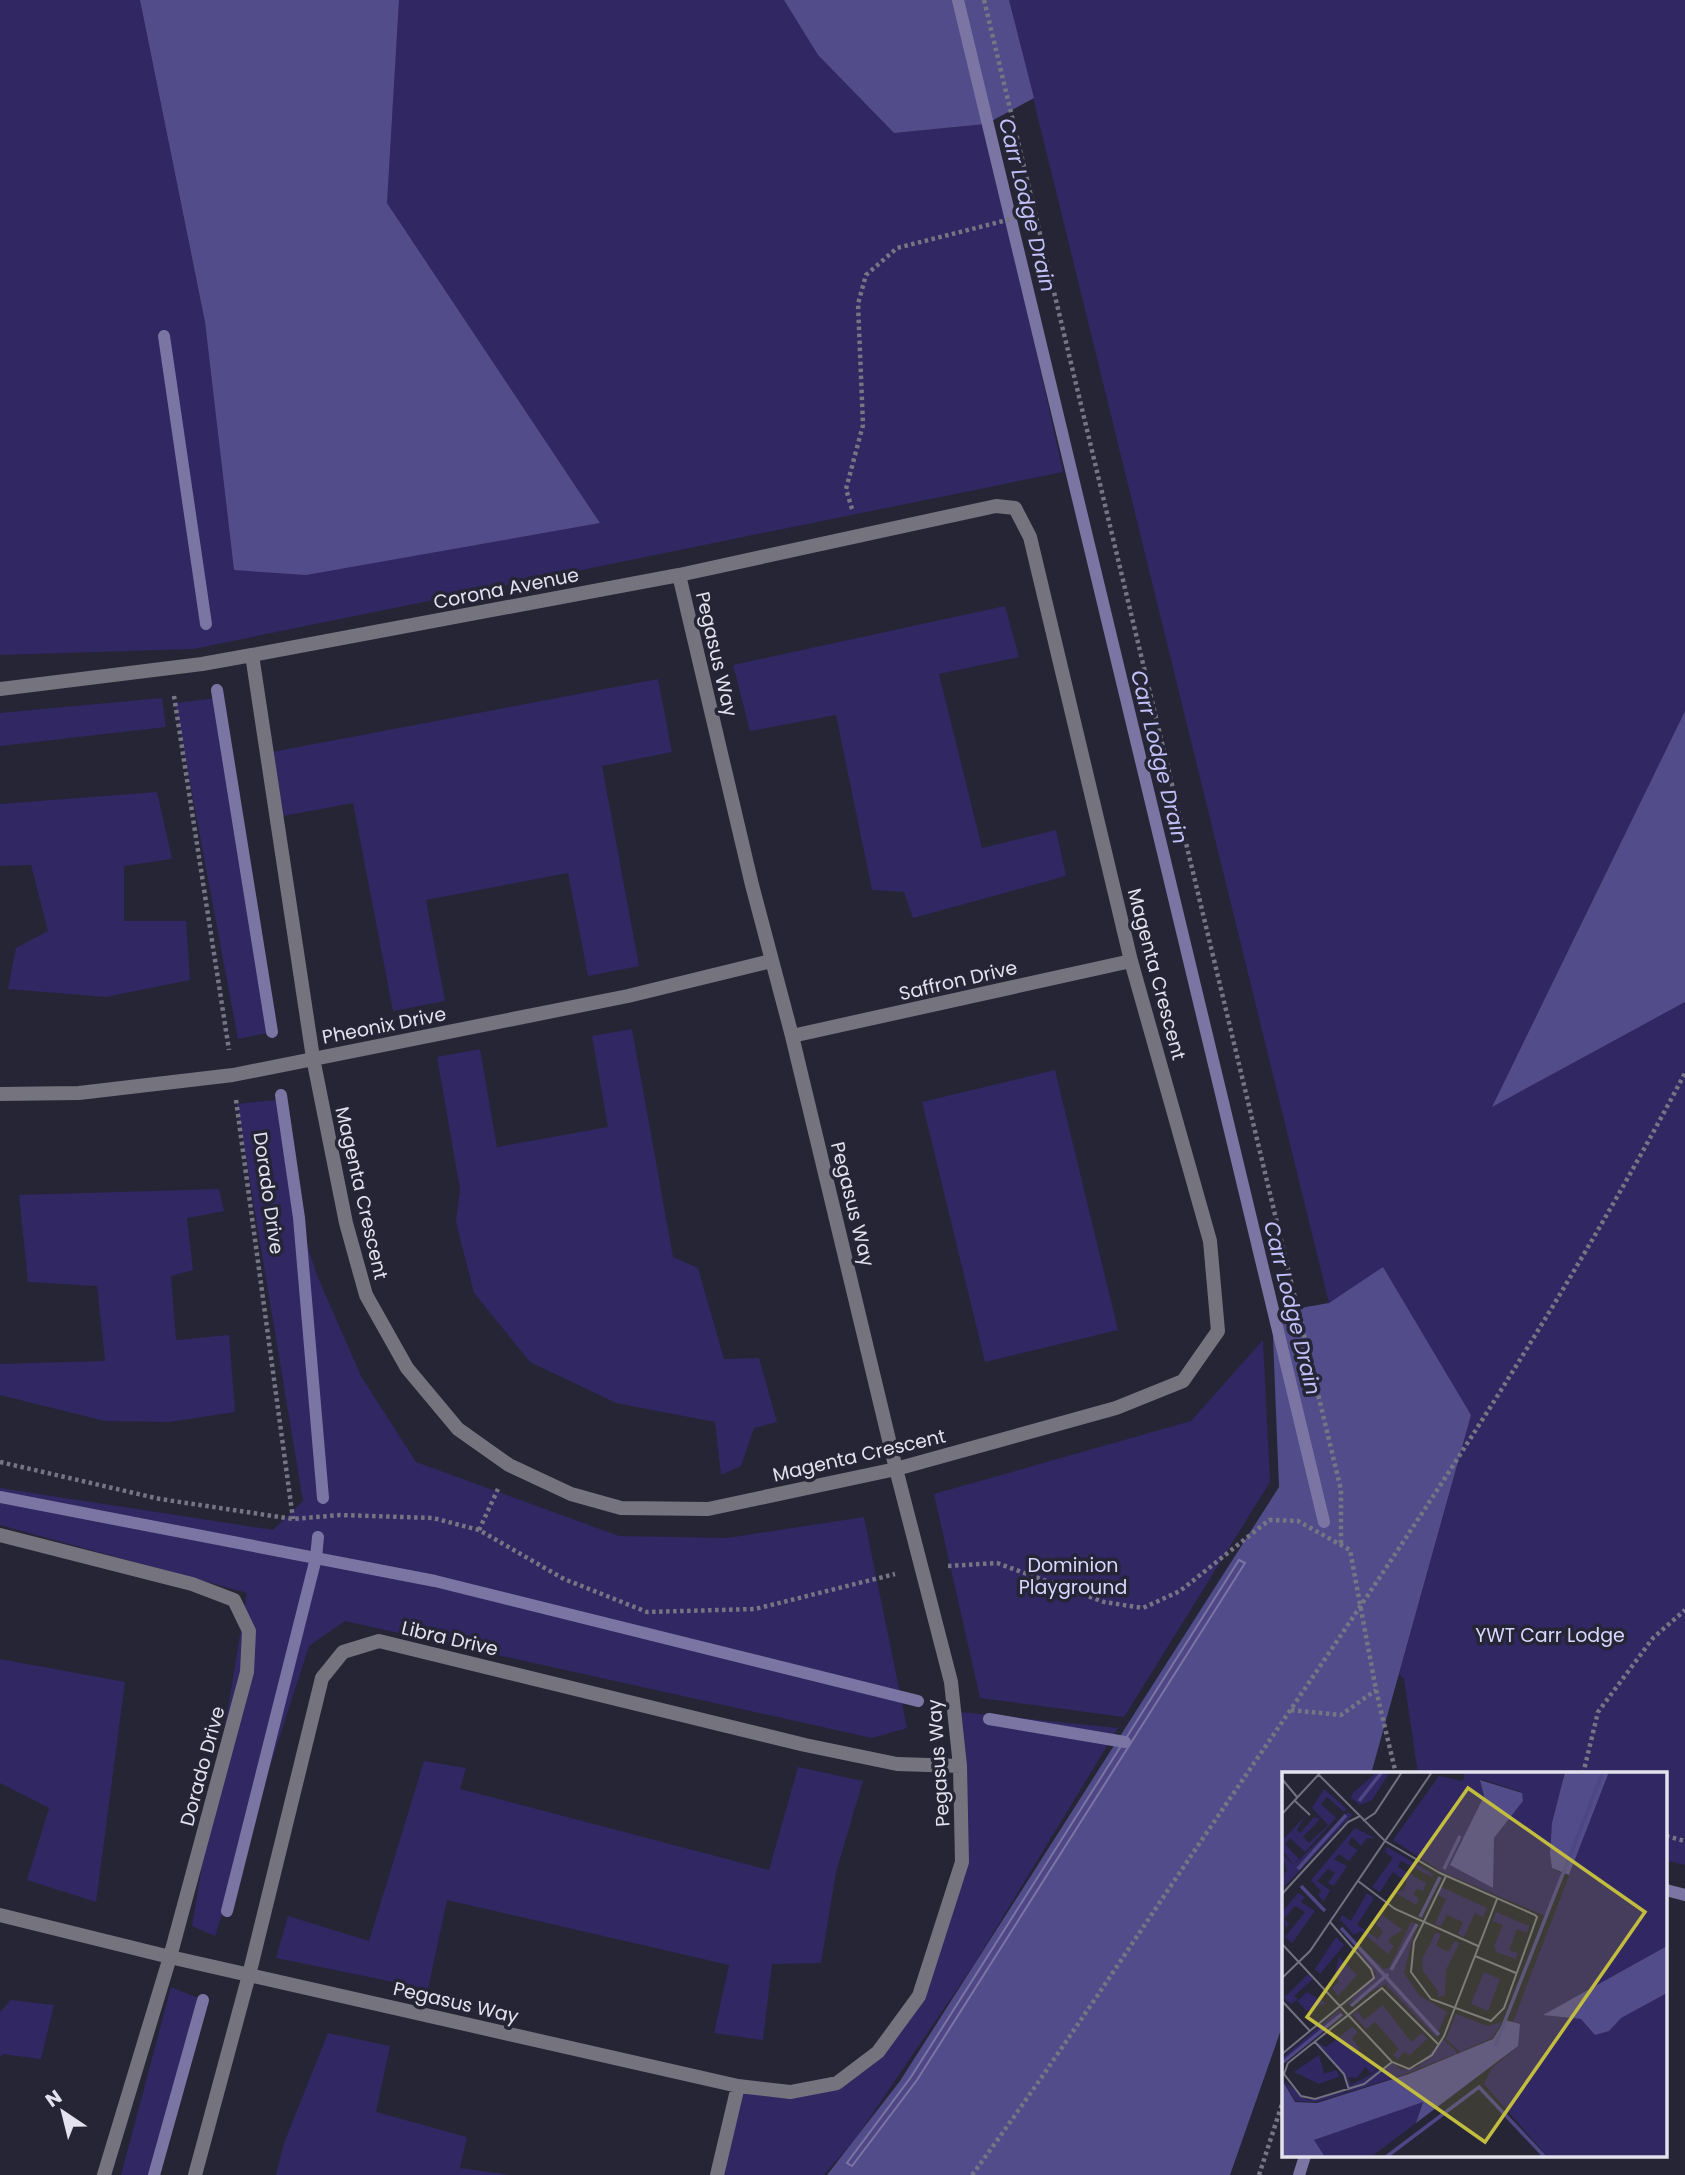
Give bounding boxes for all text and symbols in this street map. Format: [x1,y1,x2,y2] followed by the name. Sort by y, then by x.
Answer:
[992,115,1063,295] water label: Carr Lodge Drain
[431,561,581,616] street label: Corona Avenue
[689,589,744,720] street label: Pegasus Way
[1124,667,1195,847] water label: Carr Lodge Drain
[1121,885,1192,1063] street label: Magenta Crescent
[896,954,1020,1007] street label: Saffron Drive
[320,1000,448,1051] street label: Pheonix Drive
[328,1104,395,1282] street label: Magenta Crescent
[247,1130,290,1256] street label: Dorado Drive
[824,1139,881,1270] street label: Pegasus Way
[1257,1218,1328,1398] water label: Carr Lodge Drain
[770,1422,948,1489] street label: Magenta Crescent
[1019,1552,1127,1601] park label: Dominion Playground
[399,1614,501,1663] street label: Libra Drive
[1475,1622,1625,1649] park label: YWT Carr Lodge
[921,1698,956,1828] street label: Pegasus Way
[173,1703,231,1829] street label: Dorado Drive
[1282,1772,1668,2158] inset map
[391,1975,521,2030] street label: Pegasus Way
[28,2077,98,2147] north arrow
[40,2083,67,2114] text: N

